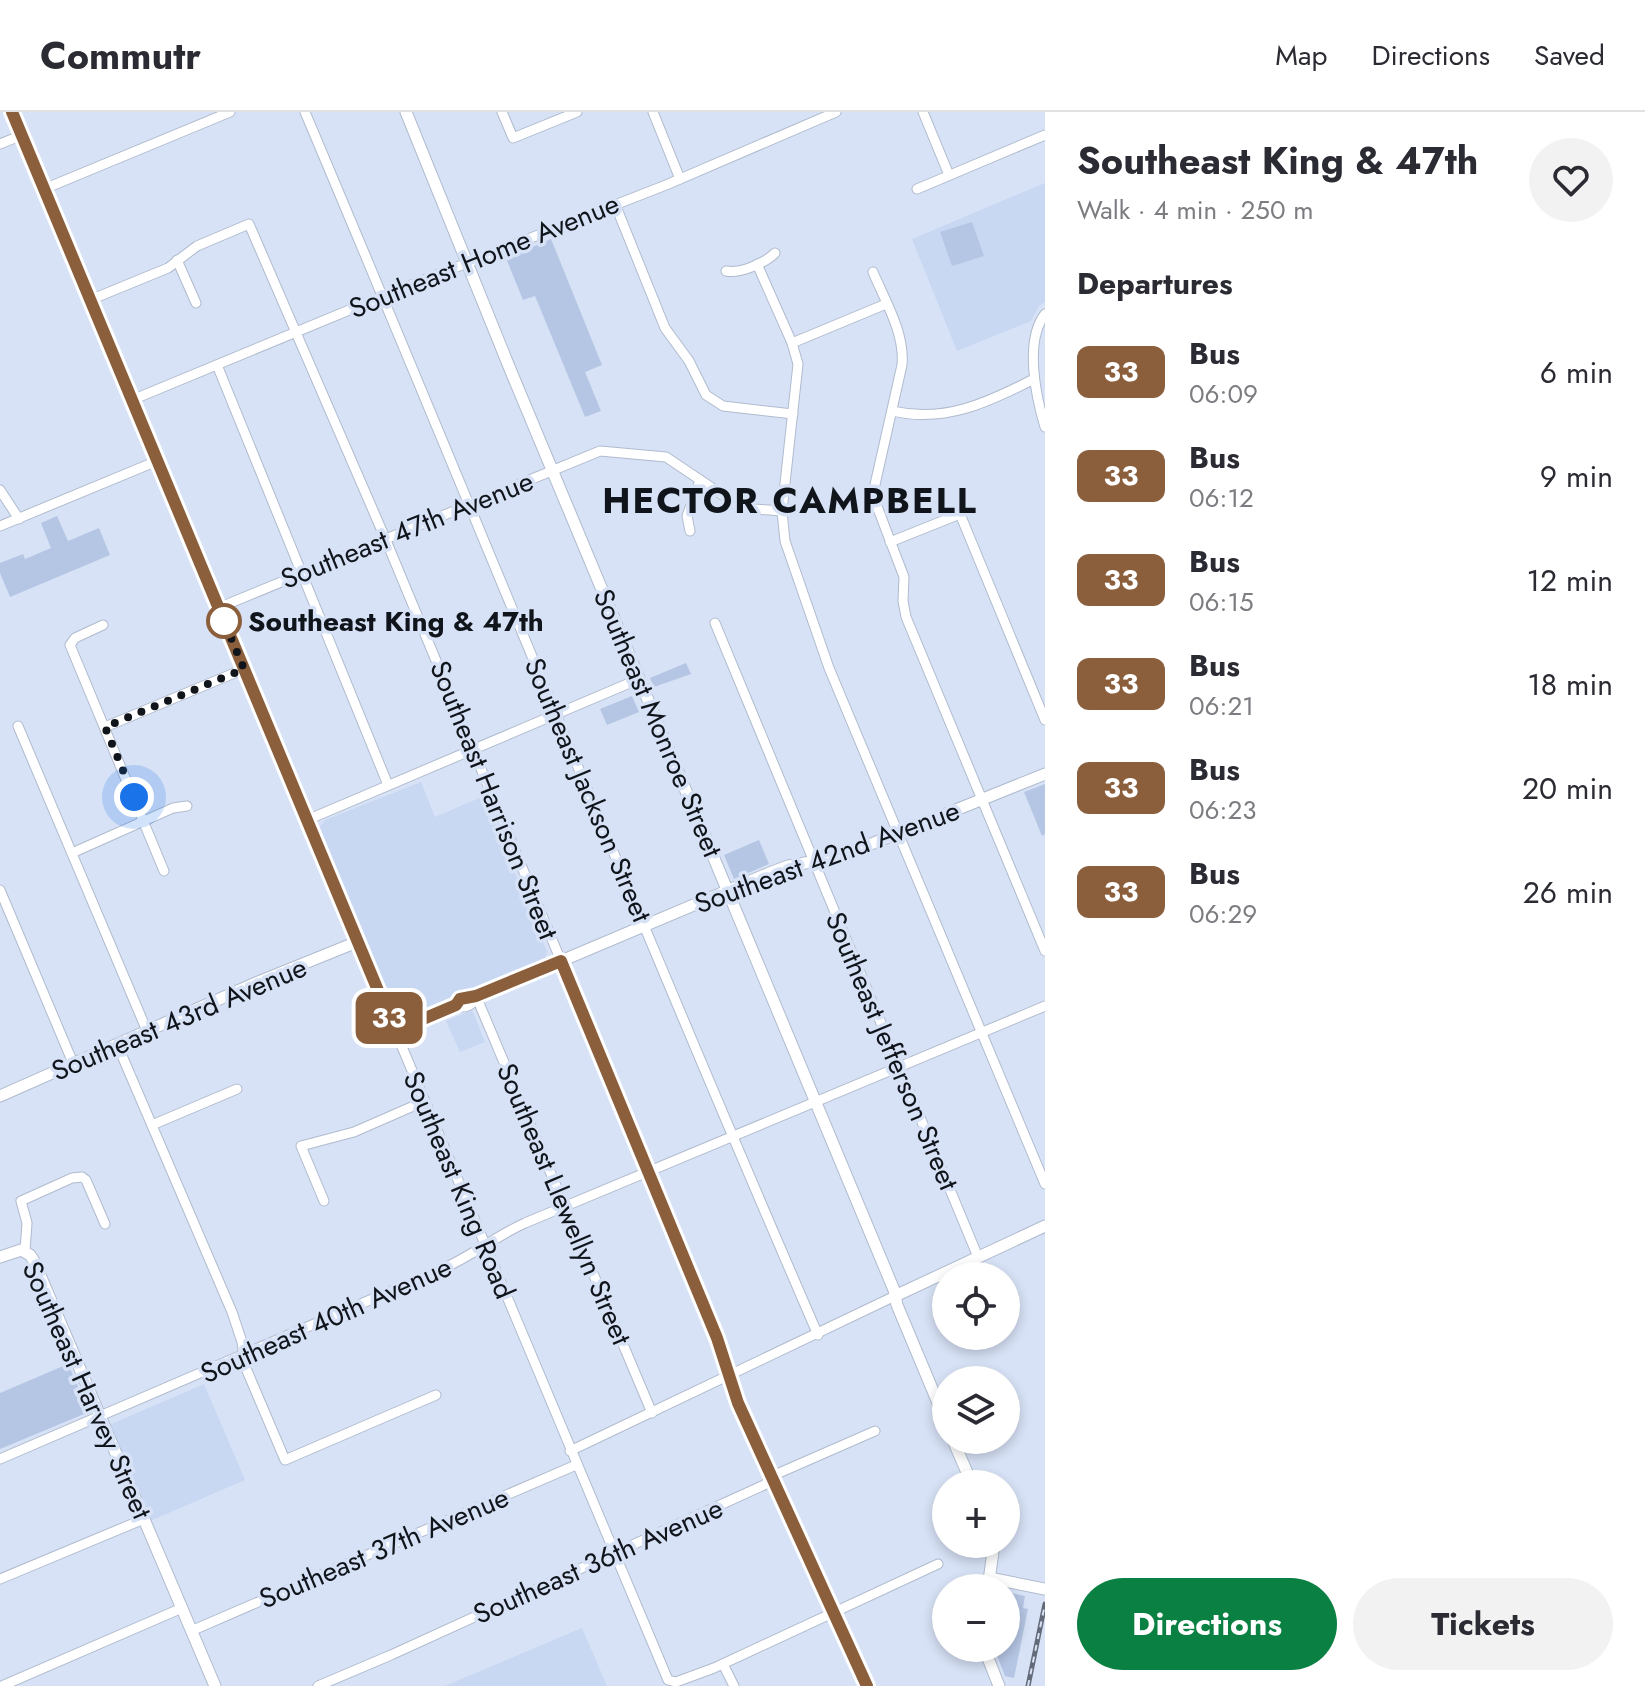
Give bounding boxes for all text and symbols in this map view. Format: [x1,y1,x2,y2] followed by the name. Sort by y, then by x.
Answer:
[40,28,201,83] text: Commutr
[1275,35,1327,76] text: Map
[1371,35,1490,76] text: Directions
[1534,35,1605,76] text: Saved
[1077,133,1478,188] text: Southeast King & 47th
[1529,138,1613,222] button: heart
[343,183,625,329] street label: Southeast Home Avenue
[1077,191,1314,229] text: Walk · 4 min · 250 m
[1077,262,1233,305] text: Departures
[1189,332,1240,375] text: Bus
[1104,351,1138,392] text: 33
[1540,351,1613,394] text: 6 min
[1189,375,1258,413] text: 06:09
[1189,436,1240,479] text: Bus
[1104,455,1138,496] text: 33
[1540,455,1613,498] text: 9 min
[275,461,539,599] street label: Southeast 47th Avenue
[602,474,978,526] district label: HECTOR CAMPBELL
[1189,479,1254,517] text: 06:12
[1189,540,1240,583] text: Bus
[1104,559,1138,600] text: 33
[1526,559,1613,602] text: 12 min
[583,583,733,864] street label: Southeast Monroe Street
[1189,583,1254,621] text: 06:15
[248,601,544,642] place label: Southeast King & 47th
[207,604,241,638] marker: Southeast King & 47th
[1189,644,1240,687] text: Bus
[514,652,662,929] street label: Southeast Jackson Street
[419,654,569,946] street label: Southeast Harrison Street
[1104,663,1138,704] text: 33
[1527,663,1613,706] text: 18 min
[1189,687,1254,725] text: 06:21
[1189,748,1240,791] text: Bus
[1104,767,1138,808] text: 33
[1522,767,1613,810] text: 20 min
[114,777,154,817] your location
[689,790,965,924] street label: Southeast 42nd Avenue
[1189,791,1256,829] text: 06:23
[1189,852,1240,895] text: Bus
[1104,871,1138,912] text: 33
[1523,871,1613,914] text: 26 min
[1189,895,1257,933] text: 06:29
[815,906,969,1197] street label: Southeast Jefferson Street
[45,947,313,1091] street label: Southeast 43rd Avenue
[353,992,425,1044] line badge: 33
[372,997,406,1038] text: 33
[486,1057,642,1351] street label: Southeast Llewellyn Street
[393,1065,525,1305] street label: Southeast King Road
[194,1246,458,1394] street label: Southeast 40th Avenue
[12,1254,162,1526] street label: Southeast Harvey Street
[932,1262,1020,1662] map controls
[932,1262,1020,1350] button: locate
[932,1366,1020,1454] button: layers
[932,1470,1020,1558] button: +
[253,1477,515,1619] street label: Southeast 37th Avenue
[467,1487,729,1635] street label: Southeast 36th Avenue
[932,1574,1020,1662] button: −
[1077,1578,1337,1670] button: Directions
[1353,1578,1613,1670] button: Tickets

